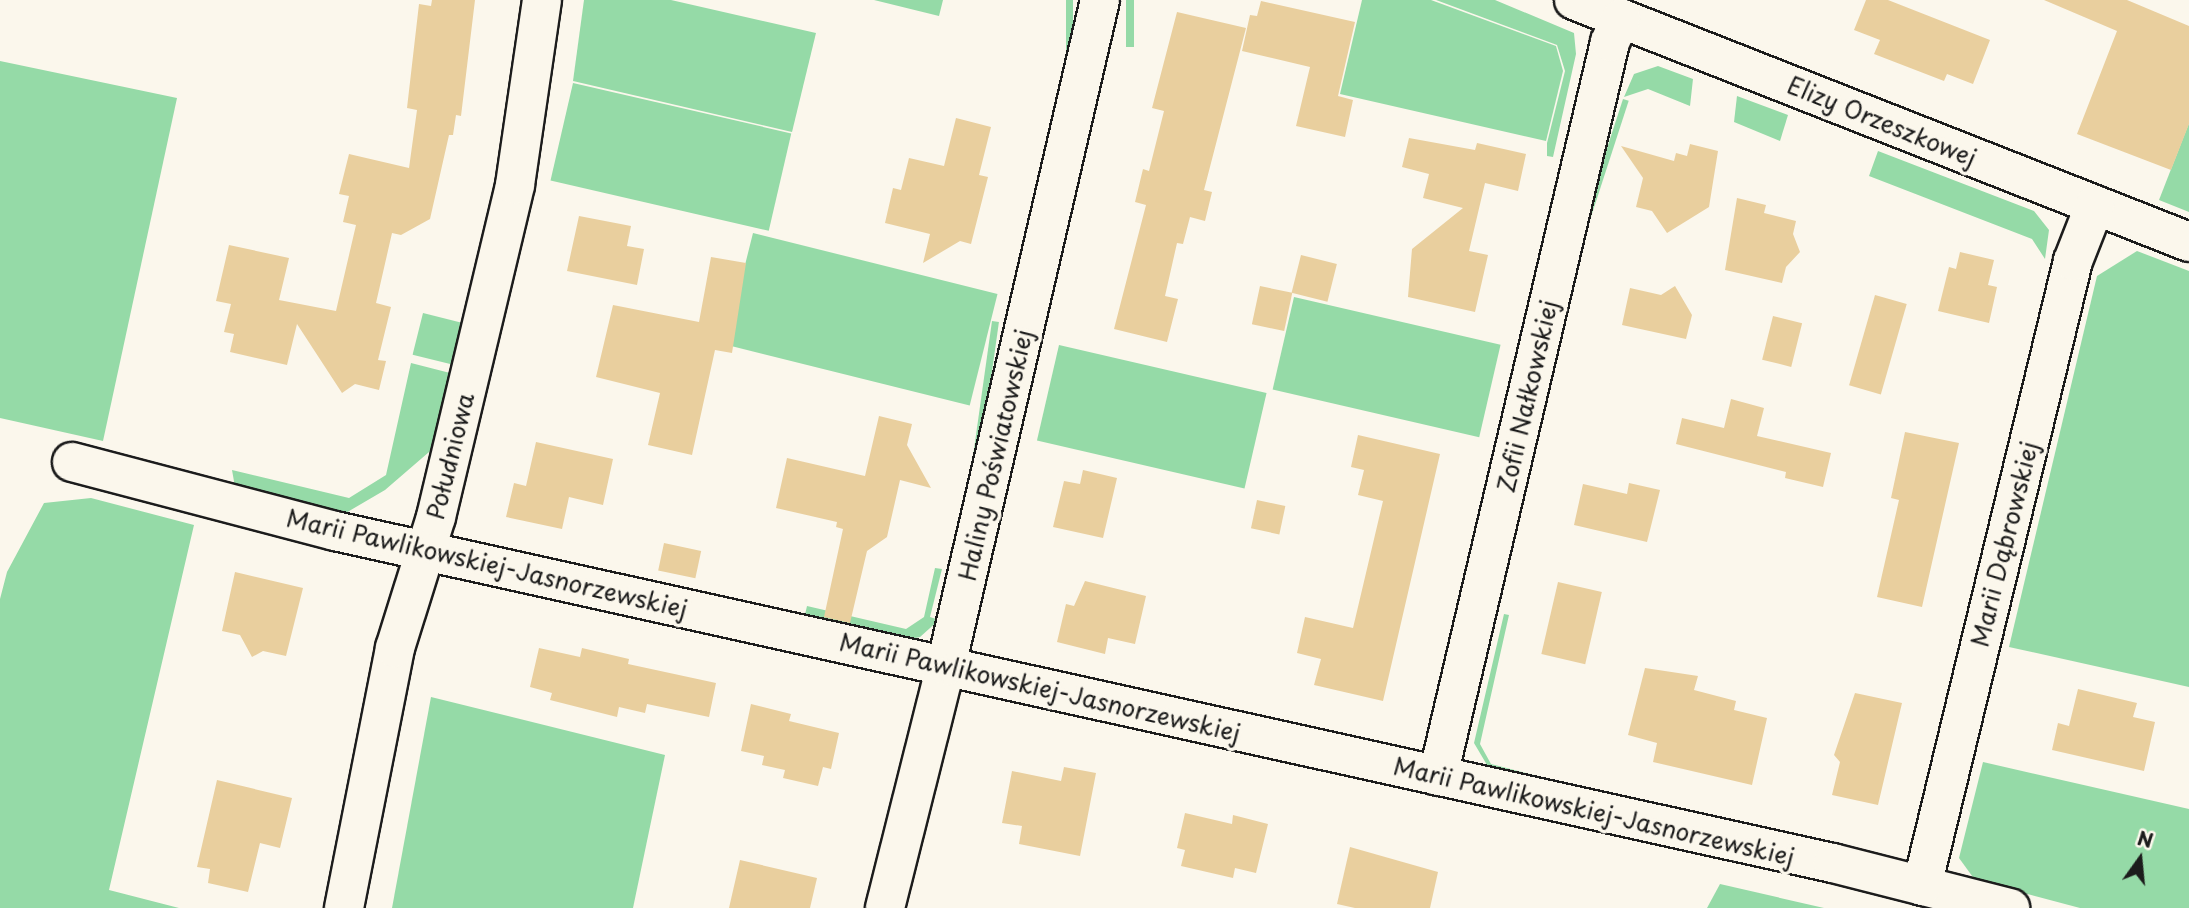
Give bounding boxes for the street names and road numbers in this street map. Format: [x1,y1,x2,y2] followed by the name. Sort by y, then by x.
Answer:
[1783,70,1981,172] street label: Elizy Orzeszkowej
[1491,296,1563,496] street label: Zofii Nałkowskiej
[952,327,1038,583] street label: Haliny Poświatowskiej
[420,390,480,522] street label: Południowa
[1964,438,2044,650] street label: Marii Dąbrowskiej
[283,503,691,623] street label: Marii Pawlikowskiej-Jasnorzewskiej
[836,627,1244,747] street label: Marii Pawlikowskiej-Jasnorzewskiej
[1390,751,1798,871] street label: Marii Pawlikowskiej-Jasnorzewskiej

